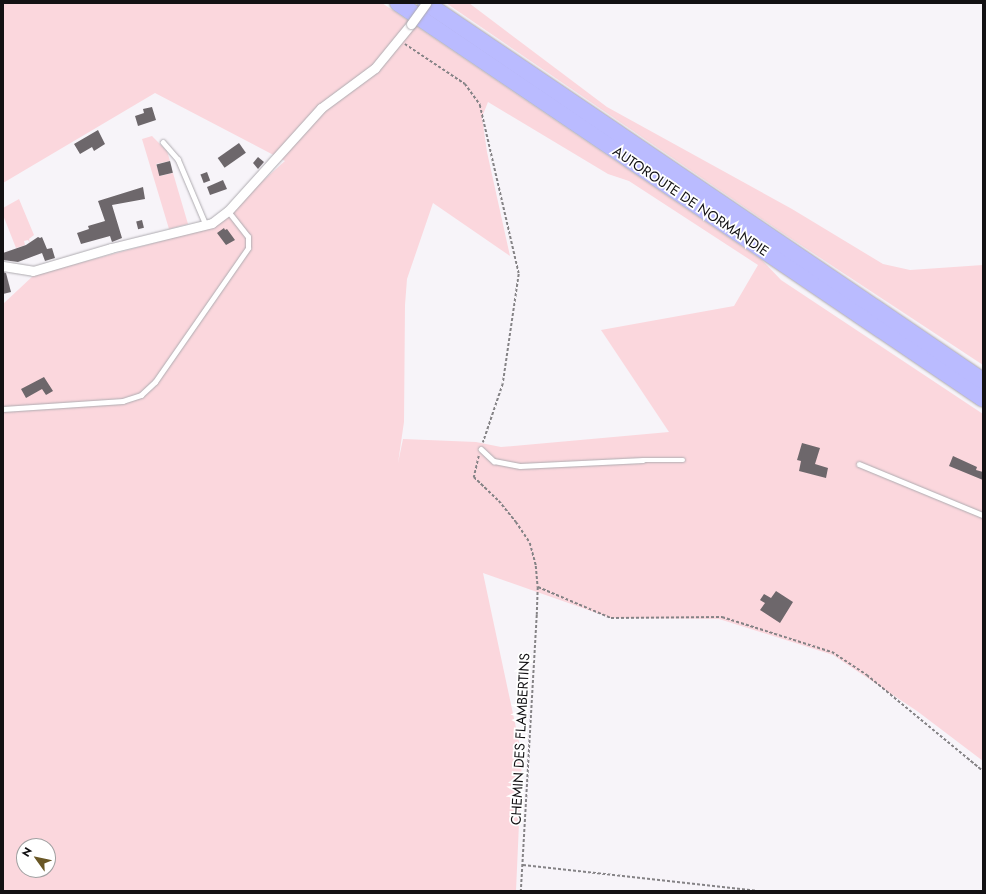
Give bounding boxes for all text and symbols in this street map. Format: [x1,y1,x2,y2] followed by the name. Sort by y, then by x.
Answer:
[610,143,772,259] street label: AUTOROUTE DE NORMANDIE
[507,653,533,825] street label: CHEMIN DES FLAMBERTINS
[16,838,56,878] north arrow
[18,844,36,860] text: N

